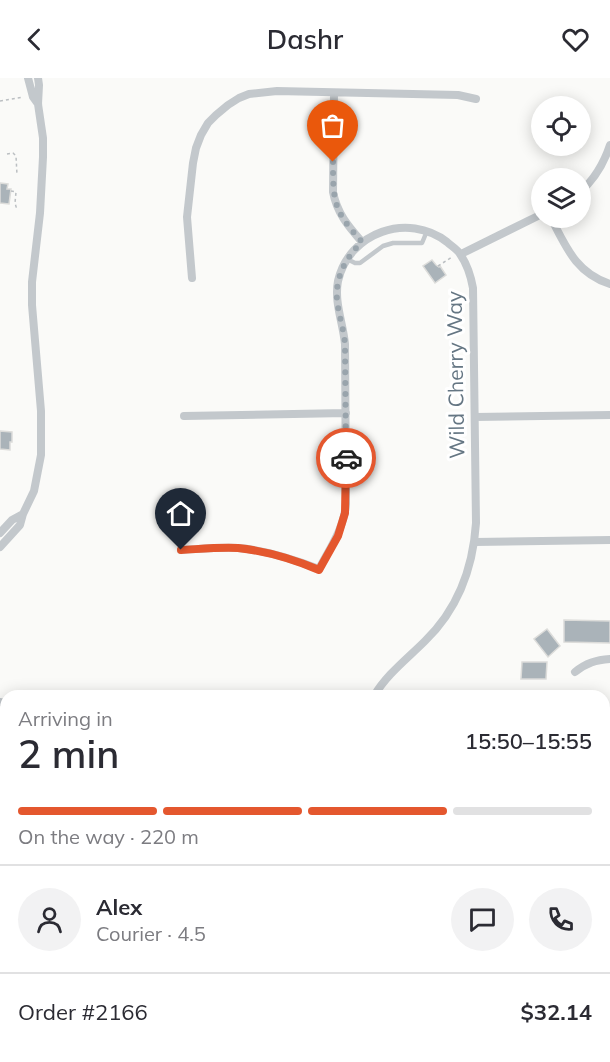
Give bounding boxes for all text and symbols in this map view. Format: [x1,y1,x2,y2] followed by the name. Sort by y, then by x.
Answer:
[267,22,343,56] text: Dashr
[18,23,51,56] icon: back
[559,23,592,56] icon: heart
[531,96,591,228] map controls
[531,96,591,156] button: locate
[307,100,358,162] pin
[316,109,349,142] icon: bag
[531,168,591,228] button: layers
[441,291,469,459] street label: Wild Cherry Way
[316,428,376,488] courier
[330,442,363,475] icon: car
[155,488,206,550] pin
[164,497,197,530] icon: home
[18,706,113,731] text: Arriving in
[465,727,592,755] text: 15:50–15:55
[18,729,119,778] text: 2 min
[18,824,199,849] text: On the way · 220 m
[18,888,81,951] button: person
[451,888,514,951] button: chat
[529,888,592,951] button: phone
[96,893,142,921] text: Alex
[96,921,206,946] text: Courier · 4.5
[18,998,148,1026] text: Order #2166
[521,998,592,1026] text: $32.14

